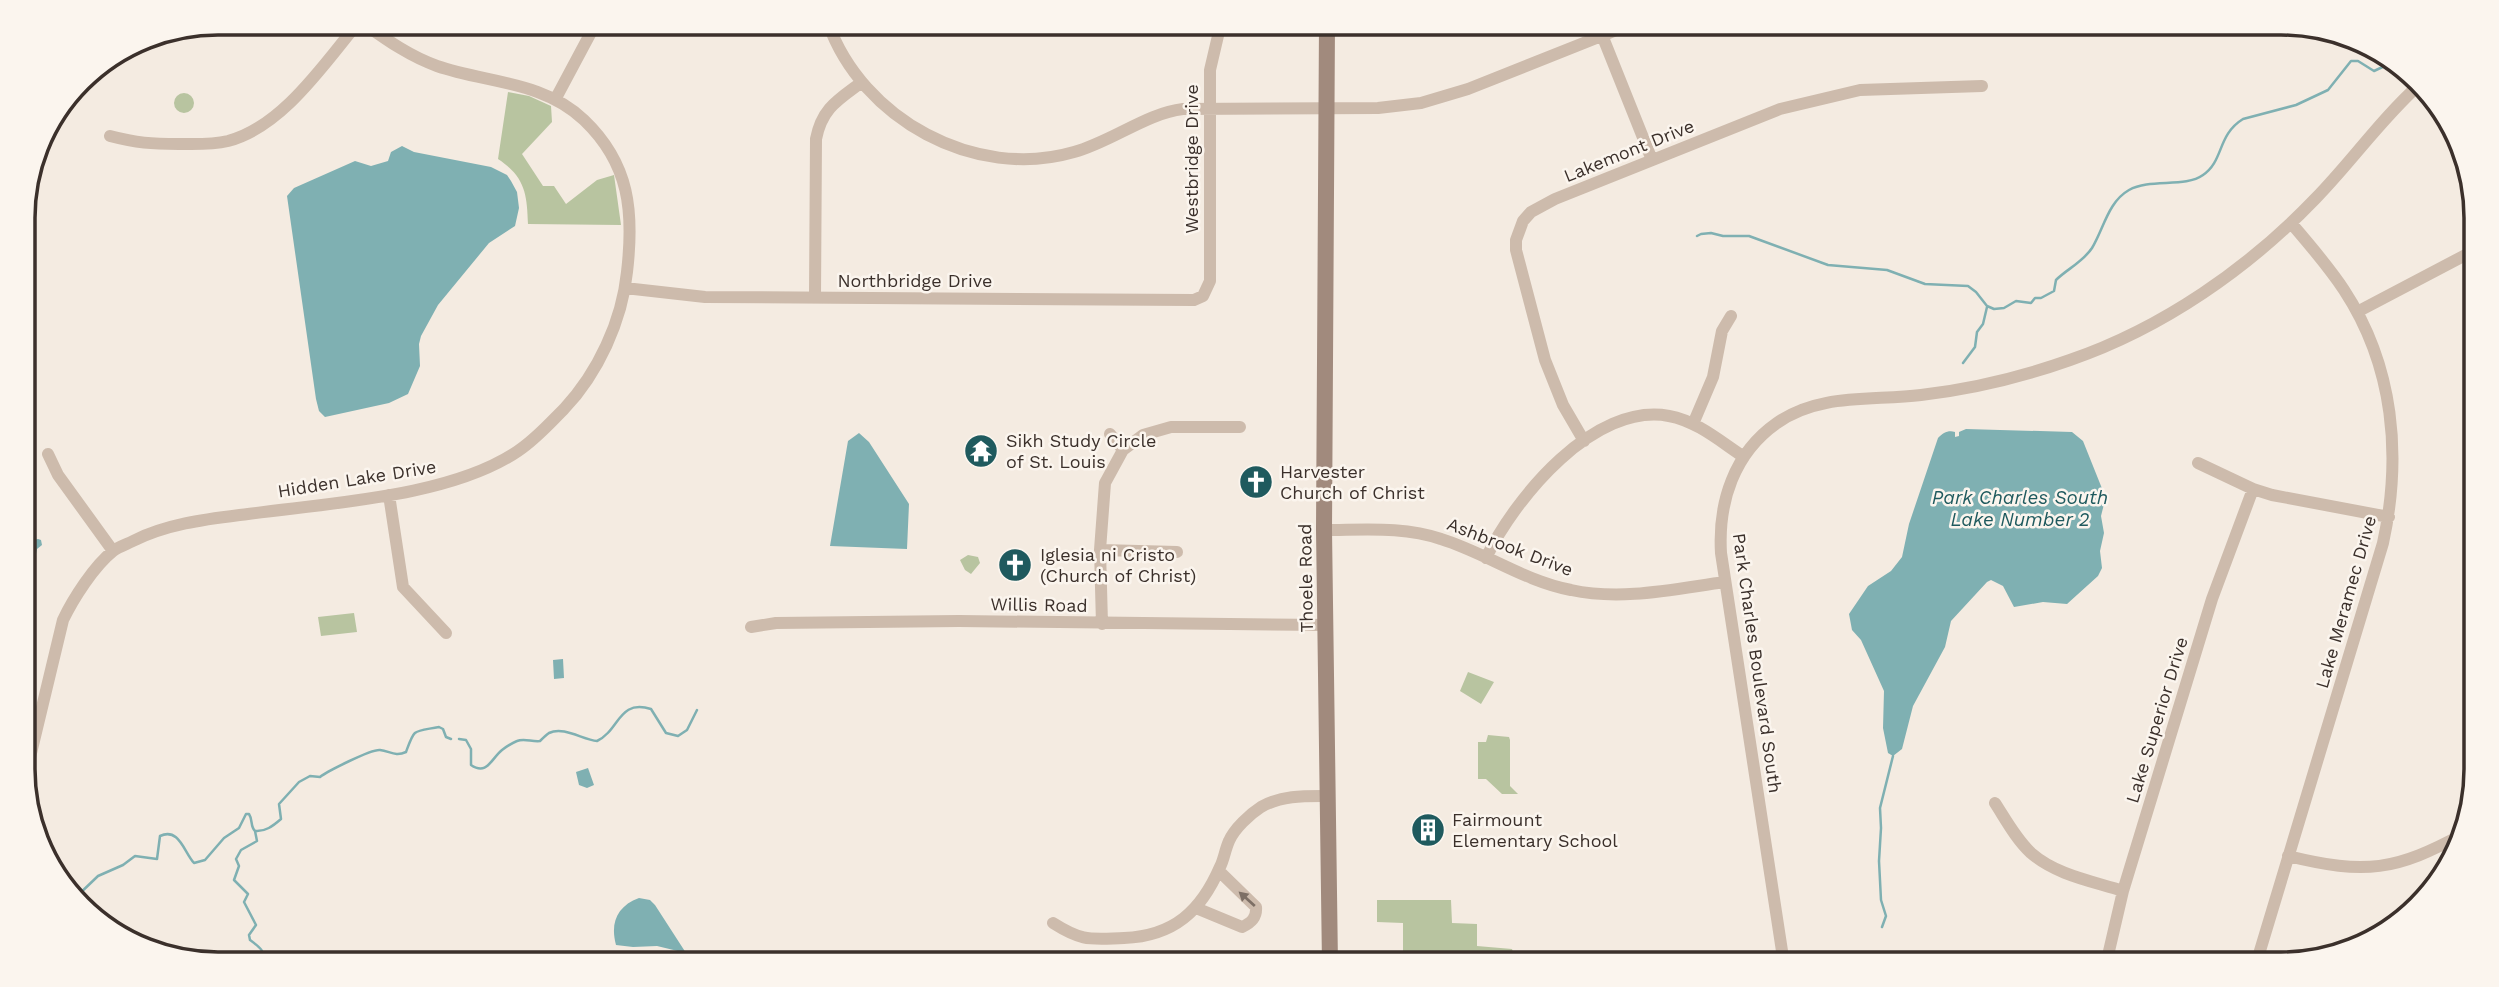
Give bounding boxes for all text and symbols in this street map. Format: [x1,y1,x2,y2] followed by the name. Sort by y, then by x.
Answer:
[1181,84,1202,234] street label: Westbridge Drive
[1561,115,1697,186] street label: Lakemont Drive
[838,270,992,291] street label: Northbridge Drive
[1006,430,1156,472] place label: Sikh Study Circle of St. Louis
[962,432,1000,470] temple icon: Sikh Study Circle of St. Louis
[276,456,438,501] street label: Hidden Lake Drive
[1280,461,1425,503] place label: Harvester Church of Christ
[1237,463,1275,501] church icon: Harvester Church of Christ
[1932,486,2108,531] water label: Park Charles South Lake Number 2
[1444,513,1576,580] street label: Ashbrook Drive
[2311,513,2380,691] street label: Lake Meramec Drive
[1294,523,1317,633] street label: Thoele Road
[1729,532,1786,794] street label: Park Charles Boulevard South
[1040,544,1196,586] place label: Iglesia ni Cristo (Church of Christ)
[996,546,1034,584] church icon: Iglesia ni Cristo (Church of Christ)
[990,593,1088,616] street label: Willis Road
[2121,634,2192,805] street label: Lake Superior Drive
[1452,809,1618,851] place label: Fairmount Elementary School
[1409,811,1447,849] building icon: Fairmount Elementary School
[1238,891,1256,907] one-way arrow

